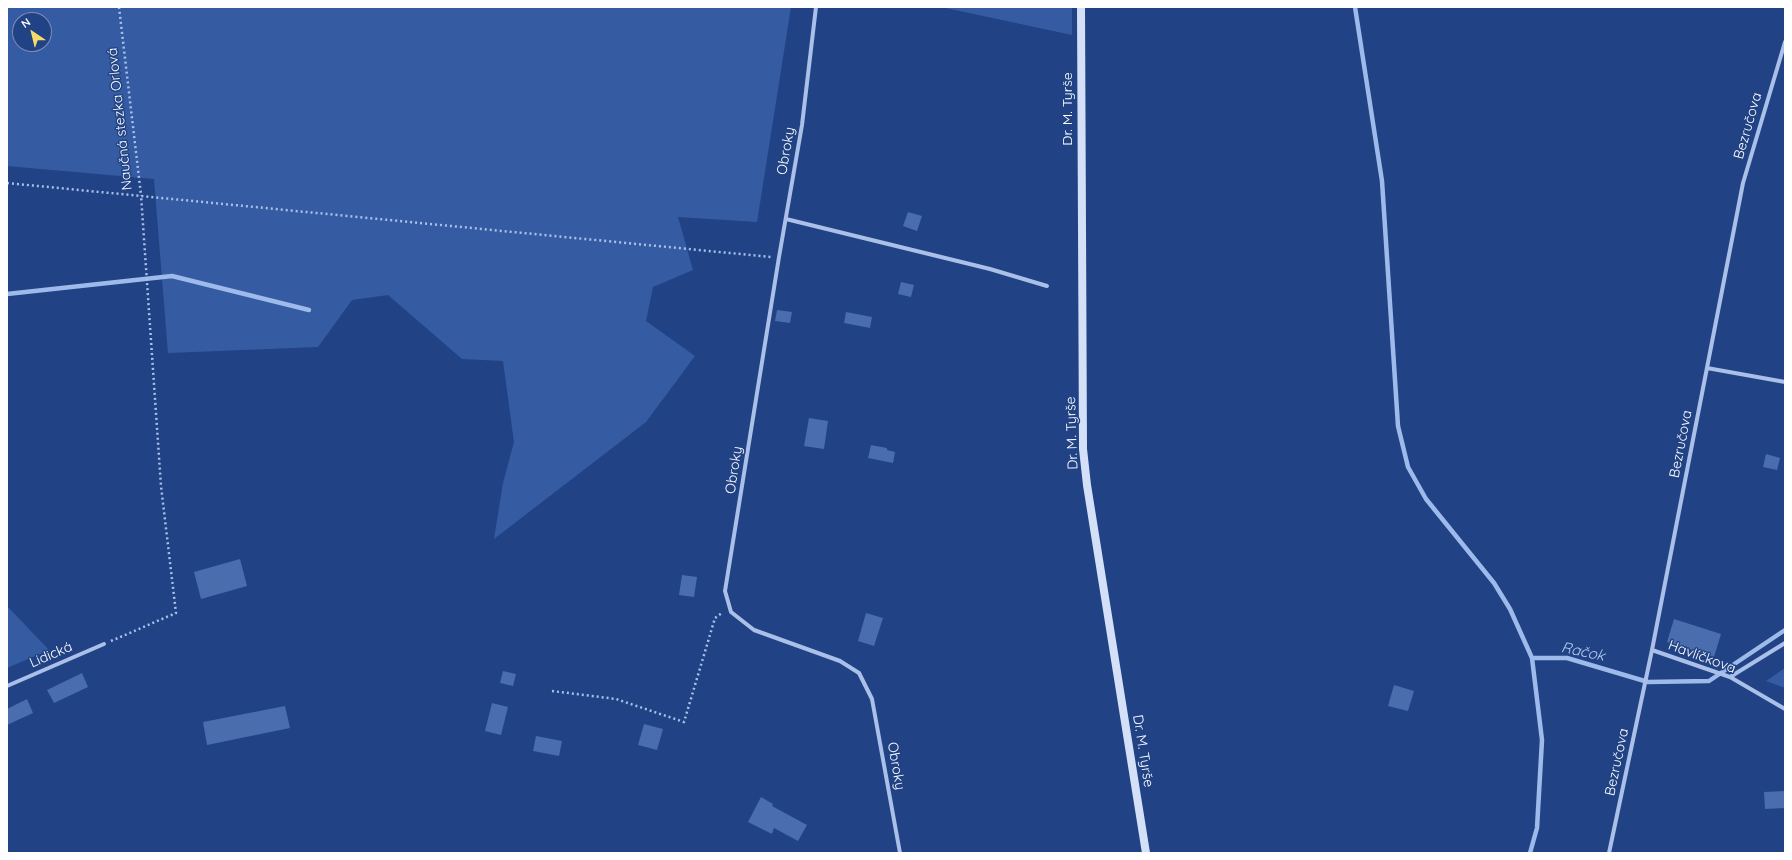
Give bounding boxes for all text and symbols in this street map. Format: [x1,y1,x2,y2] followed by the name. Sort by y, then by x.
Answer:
[12,12,52,52] north arrow
[18,15,33,31] text: N
[104,47,136,191] street label: Naučná stezka Orlová
[1060,72,1076,146] street label: Dr. M. Tyrše
[1730,91,1766,161] street label: Bezručova
[774,126,798,176] street label: Obroky
[1062,396,1082,470] street label: Dr. M. Tyrše
[1666,409,1696,479] street label: Bezručova
[722,445,746,495] street label: Obroky
[1666,637,1738,677] street label: Havlíčkova
[27,638,75,672] street label: Lidická
[1560,639,1606,665] water label: Račok
[1129,714,1157,788] street label: Dr. M. Tyrše
[1602,727,1632,797] street label: Bezručova
[884,741,908,791] street label: Obroky

